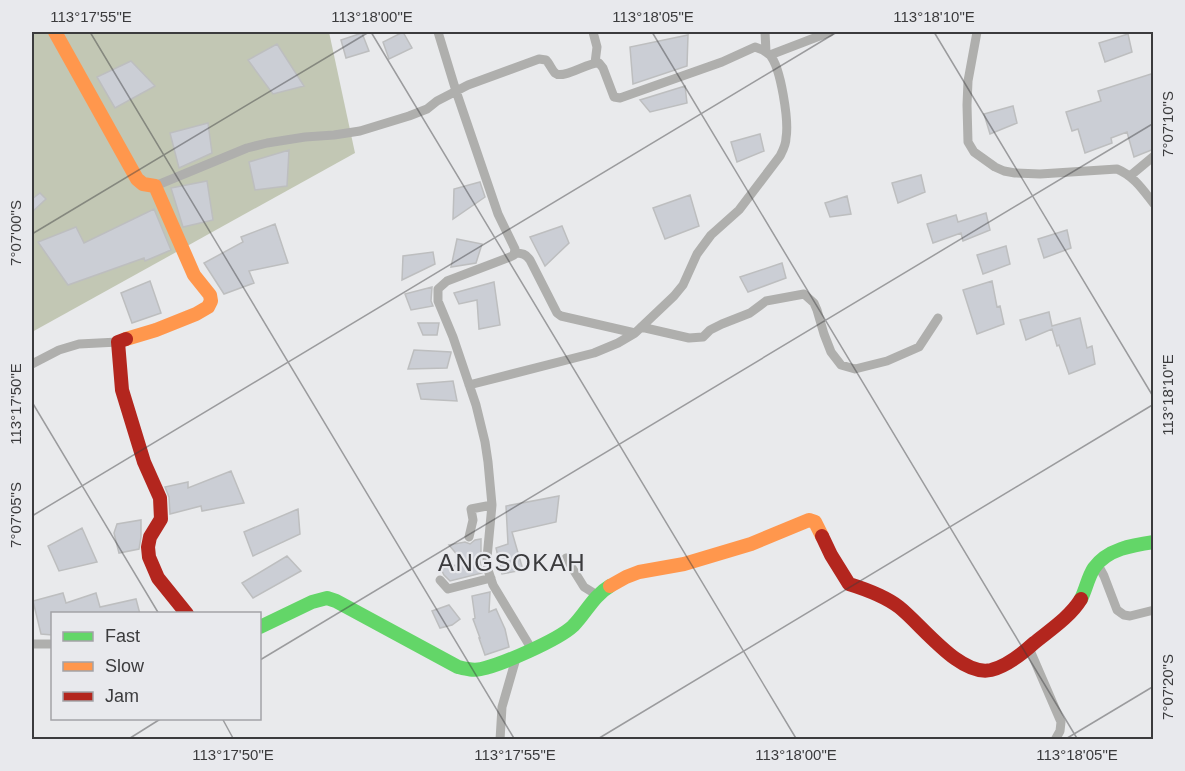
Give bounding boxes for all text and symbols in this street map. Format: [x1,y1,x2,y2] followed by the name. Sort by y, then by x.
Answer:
[50,8,132,25] text: 113°17'55"E
[331,8,413,25] text: 113°18'00"E
[612,8,694,25] text: 113°18'05"E
[893,8,975,25] text: 113°18'10"E
[1159,91,1176,157] text: 7°07'10"S
[7,200,24,266] text: 7°07'00"S
[1159,354,1176,436] text: 113°18'10"E
[7,363,24,445] text: 113°17'50"E
[7,482,24,548] text: 7°07'05"S
[438,549,586,576] district label: ANGSOKAH
[51,612,261,720] legend
[105,626,140,646] text: Fast
[1159,654,1176,720] text: 7°07'20"S
[105,656,145,676] text: Slow
[105,686,139,706] text: Jam
[192,746,274,763] text: 113°17'50"E
[474,746,556,763] text: 113°17'55"E
[755,746,837,763] text: 113°18'00"E
[1036,746,1118,763] text: 113°18'05"E

